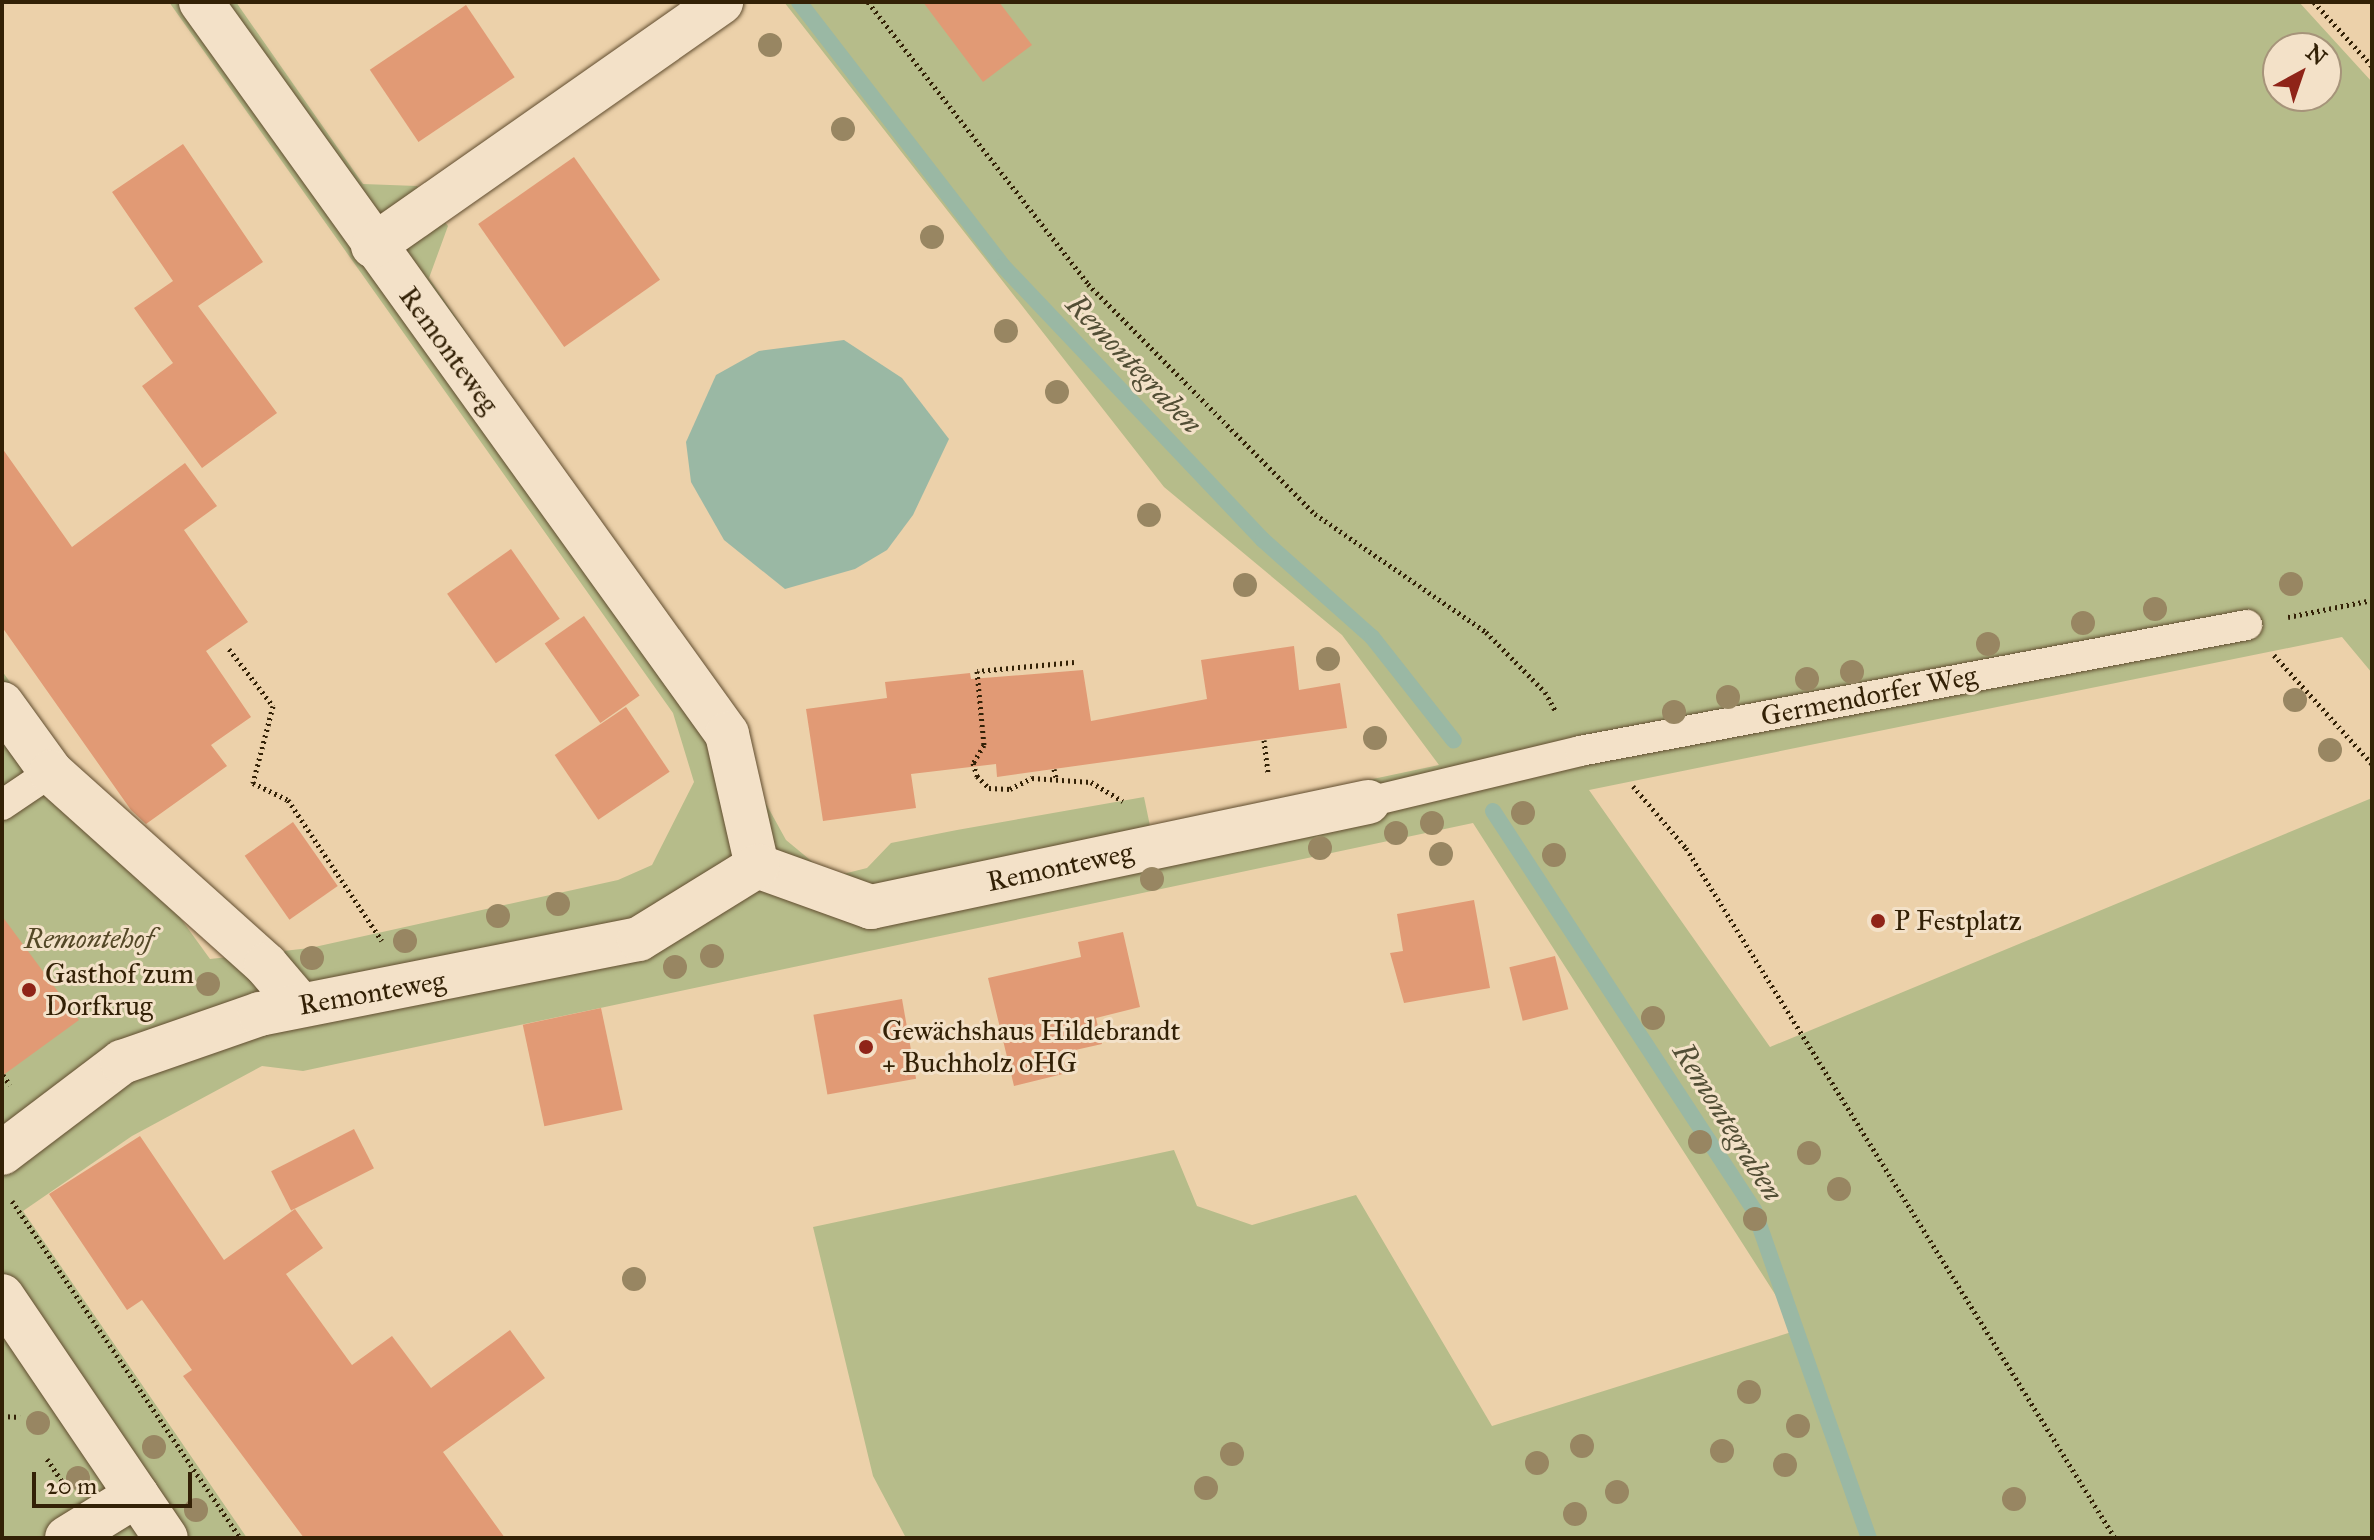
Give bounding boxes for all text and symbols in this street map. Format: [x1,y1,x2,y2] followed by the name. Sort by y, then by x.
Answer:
[2262,32,2342,112] north arrow
[2301,38,2332,71] text: N
[392,280,506,420] street label: Remonteweg
[1059,287,1209,441] water label: Remontegraben
[1758,659,1980,733] street label: Germendorfer Weg
[984,835,1136,899] street label: Remonteweg
[1894,904,2022,938] place label: P Festplatz
[1869,912,1887,930] marker: P Festplatz
[24,922,154,956] park label: Remontehof
[45,957,194,1023] place label: Gasthof zum Dorfkrug
[296,964,448,1022] street label: Remonteweg
[20,981,38,999] marker: Gasthof zum Dorfkrug
[882,1014,1180,1080] place label: Gewächshaus Hildebrandt + Buchholz oHG
[1665,1036,1791,1208] water label: Remontegraben
[857,1038,875,1056] marker: Gewächshaus Hildebrandt + Buchholz oHG
[36,1456,196,1506] scale bar
[46,1471,97,1501] text: 20 m

